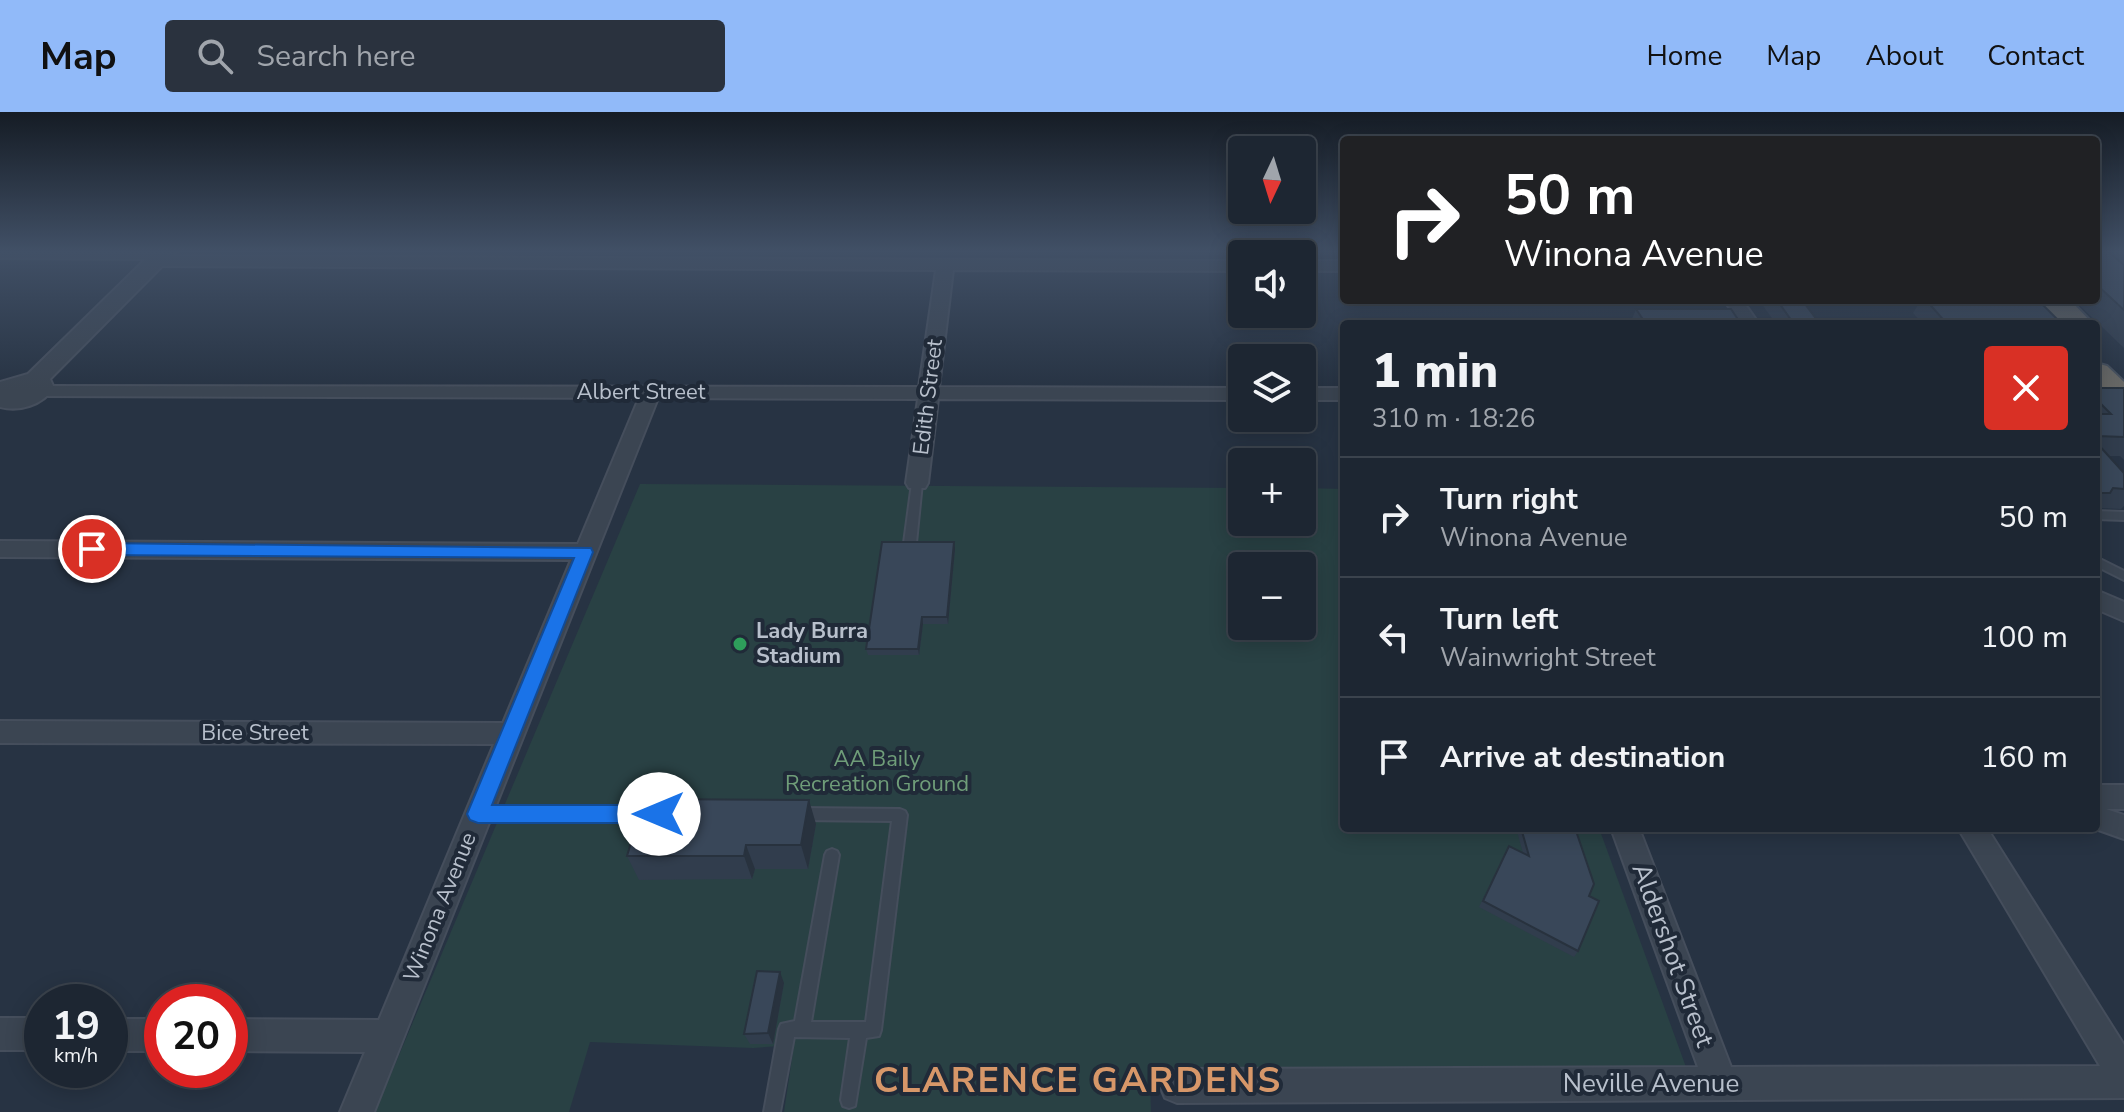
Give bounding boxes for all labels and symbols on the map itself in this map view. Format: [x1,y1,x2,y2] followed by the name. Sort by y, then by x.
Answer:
[1228,136,1316,224] north arrow
[906,337,950,457] street label: Edith Street
[577,377,706,407] street label: Albert Street
[58,515,126,583] pin
[756,616,868,671] place label: Lady Burra Stadium
[731,635,749,653] marker: Lady Burra Stadium
[201,718,309,748] street label: Bice Street
[785,744,969,799] park label: AA Baily Recreation Ground
[617,772,701,856] position arrow
[396,828,484,986] street label: Winona Avenue
[1624,858,1723,1053] street label: Aldershot Street
[144,984,248,1088] speed limit sign: 20
[874,1056,1282,1105] district label: CLARENCE GARDENS
[1563,1066,1739,1101] street label: Neville Avenue

